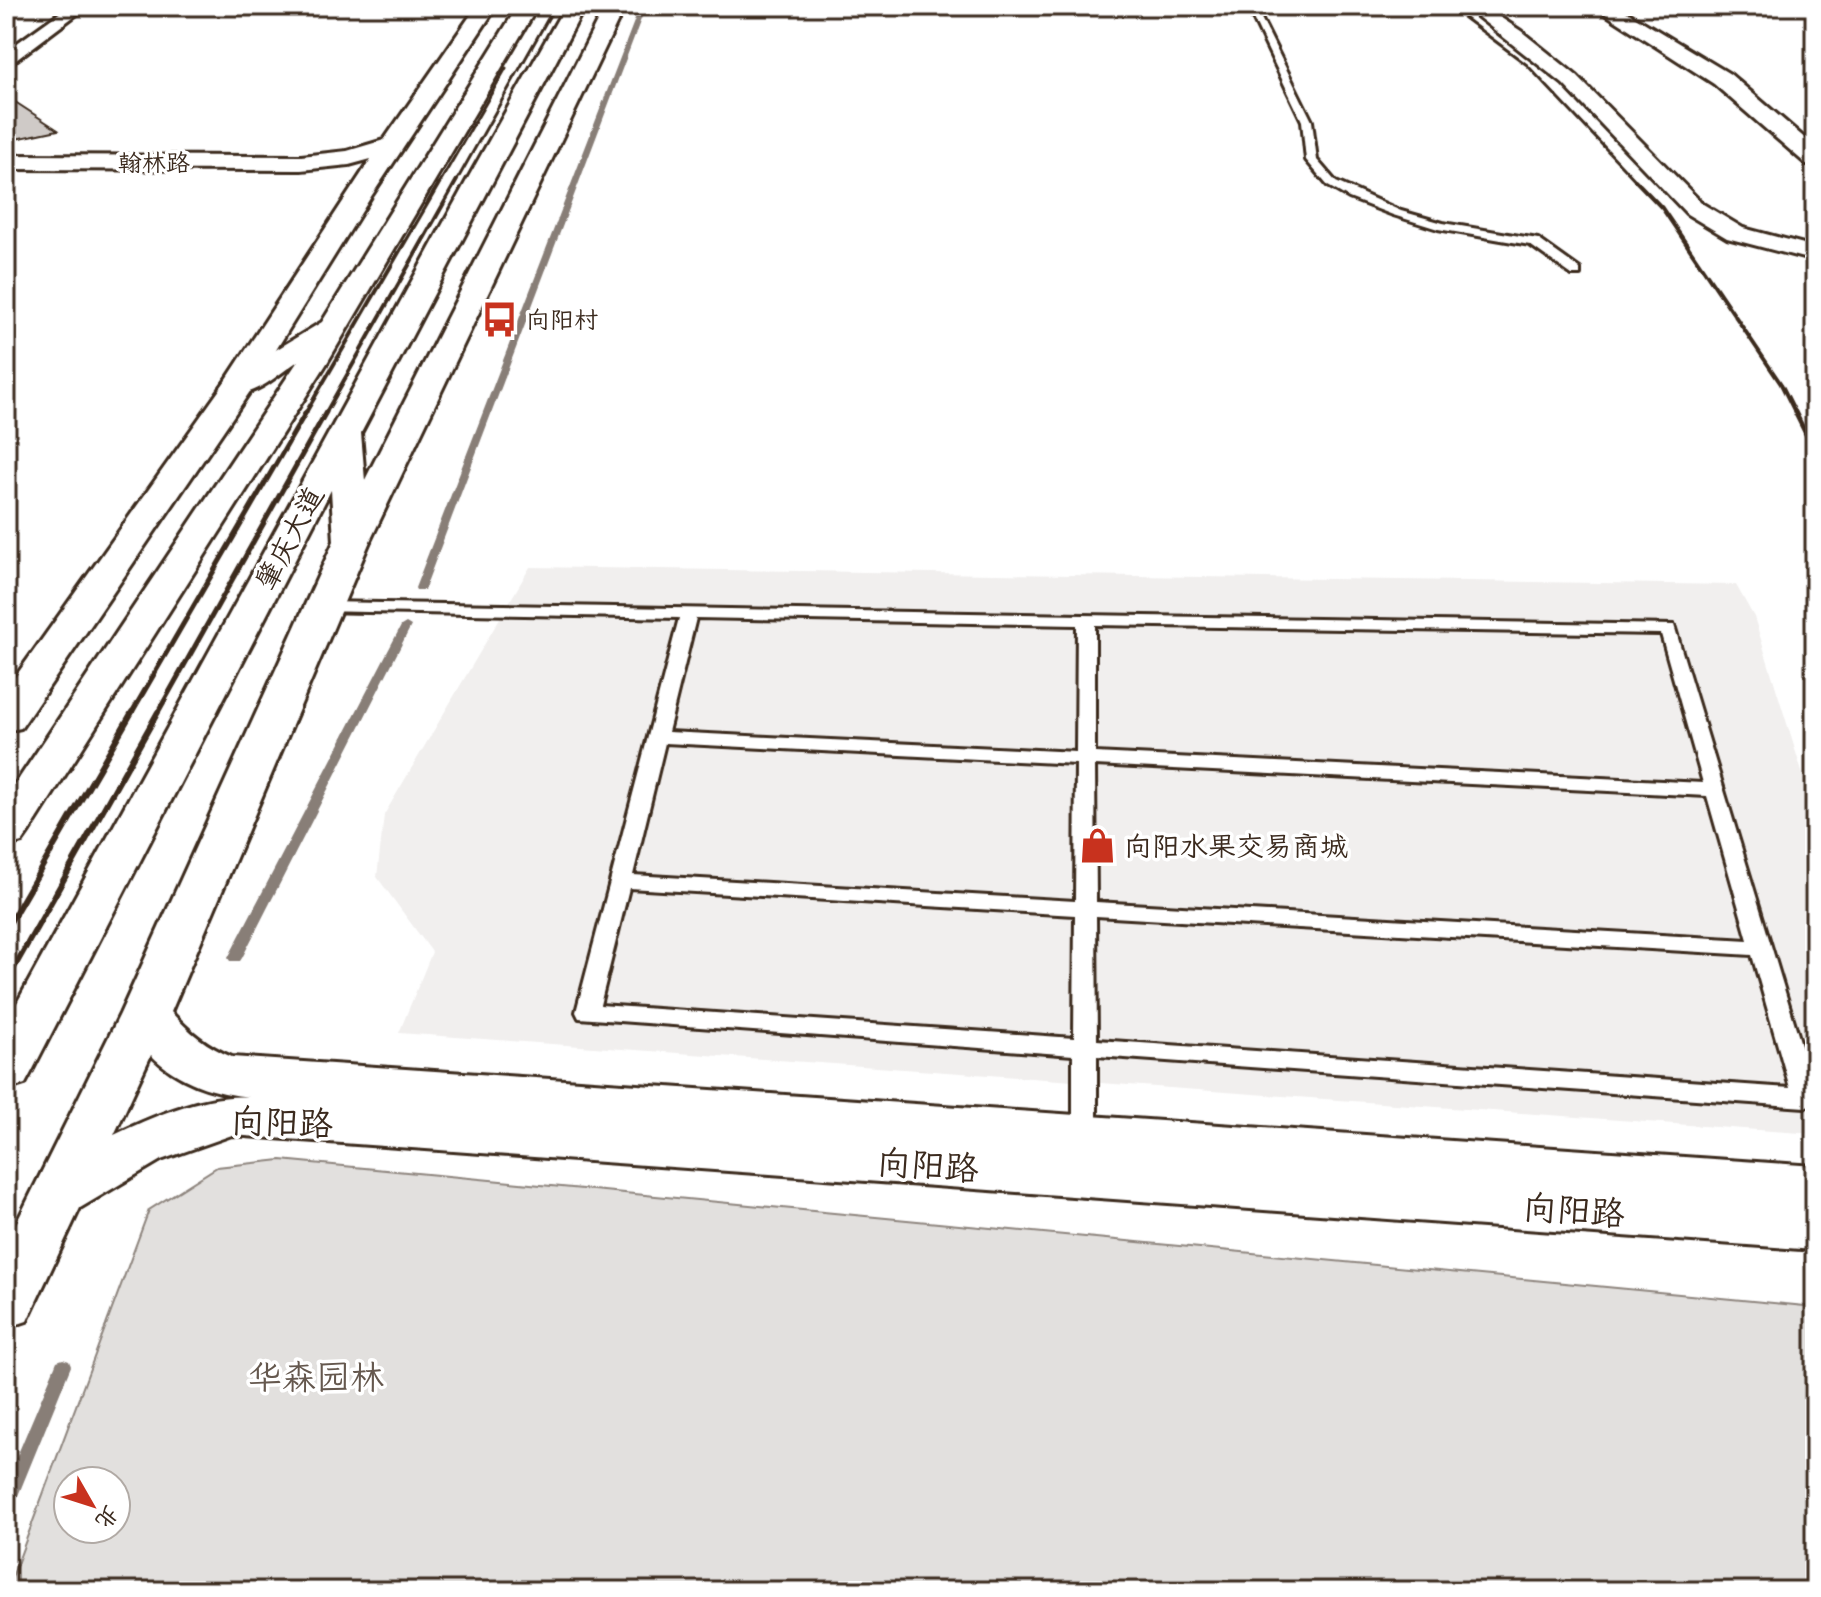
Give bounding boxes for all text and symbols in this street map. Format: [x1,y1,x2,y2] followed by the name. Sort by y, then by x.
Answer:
[118,148,190,177] street label: 翰林路
[481,301,519,339] bus stop icon: 向阳村
[526,305,598,334] place label: 向阳村
[248,481,330,595] street label: 肇庆大道
[1079,827,1117,865] shop icon: 向阳水果交易商城
[1124,829,1348,863] place label: 向阳水果交易商城
[230,1100,334,1145] street label: 向阳路
[876,1141,980,1190] street label: 向阳路
[1522,1186,1626,1235] street label: 向阳路
[248,1357,384,1398] park label: 华森园林
[52,1465,132,1545] north arrow
[90,1500,125,1534] text: 北

